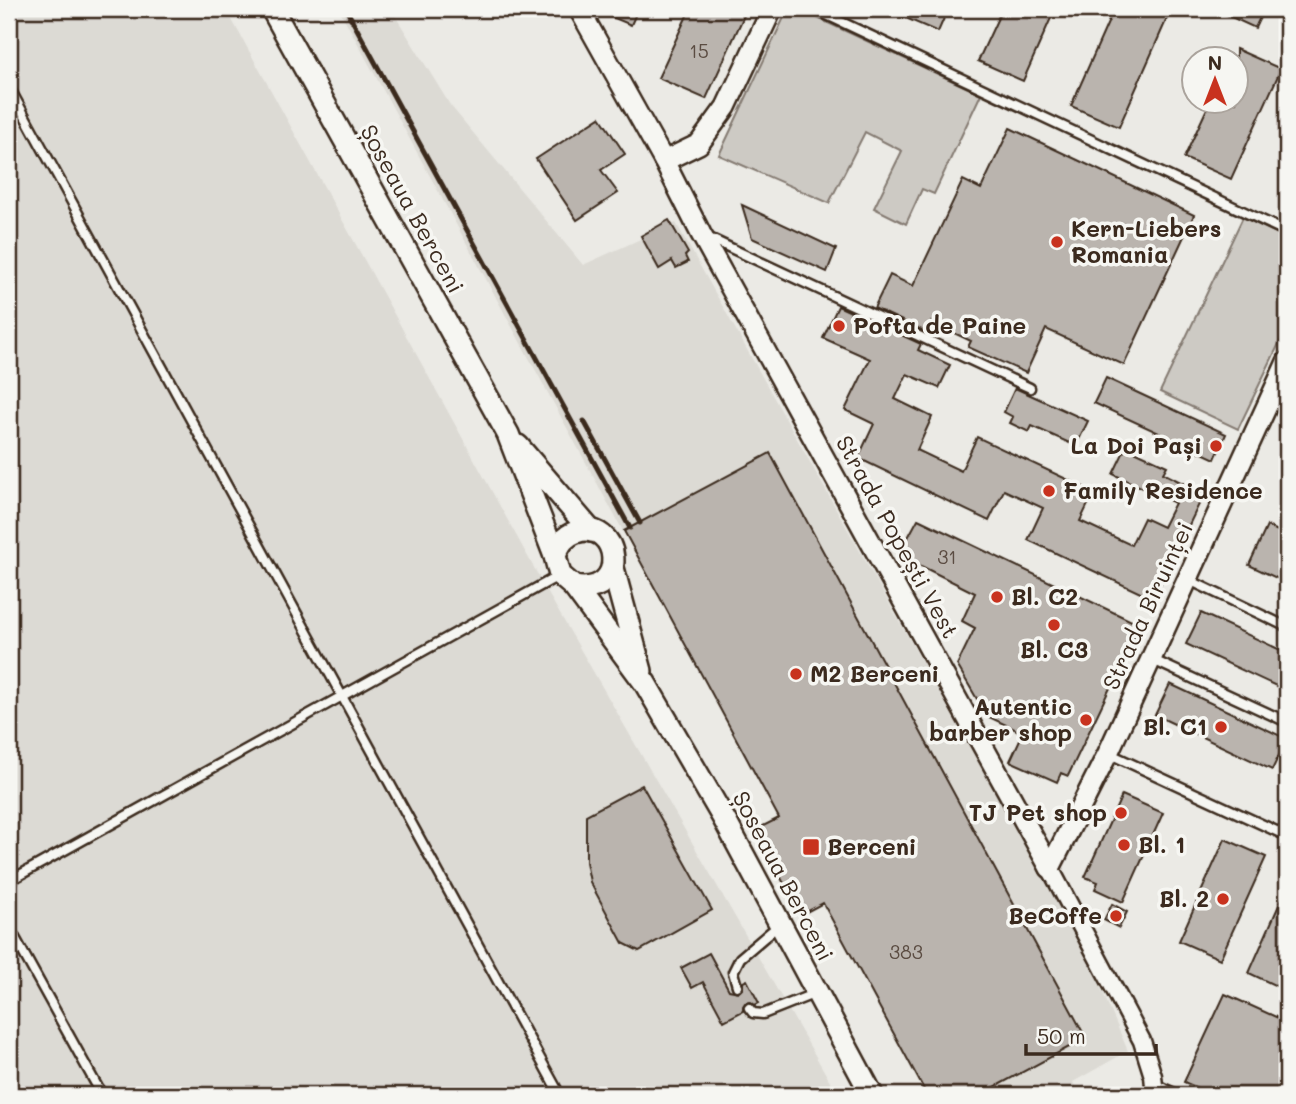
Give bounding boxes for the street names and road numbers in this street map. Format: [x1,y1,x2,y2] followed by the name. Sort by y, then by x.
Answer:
[353,119,472,299] street label: Șoseaua Berceni
[829,430,966,644] street label: Strada Popești Vest
[1095,517,1200,695] street label: Strada Biruinței
[726,785,841,966] street label: Șoseaua Berceni

